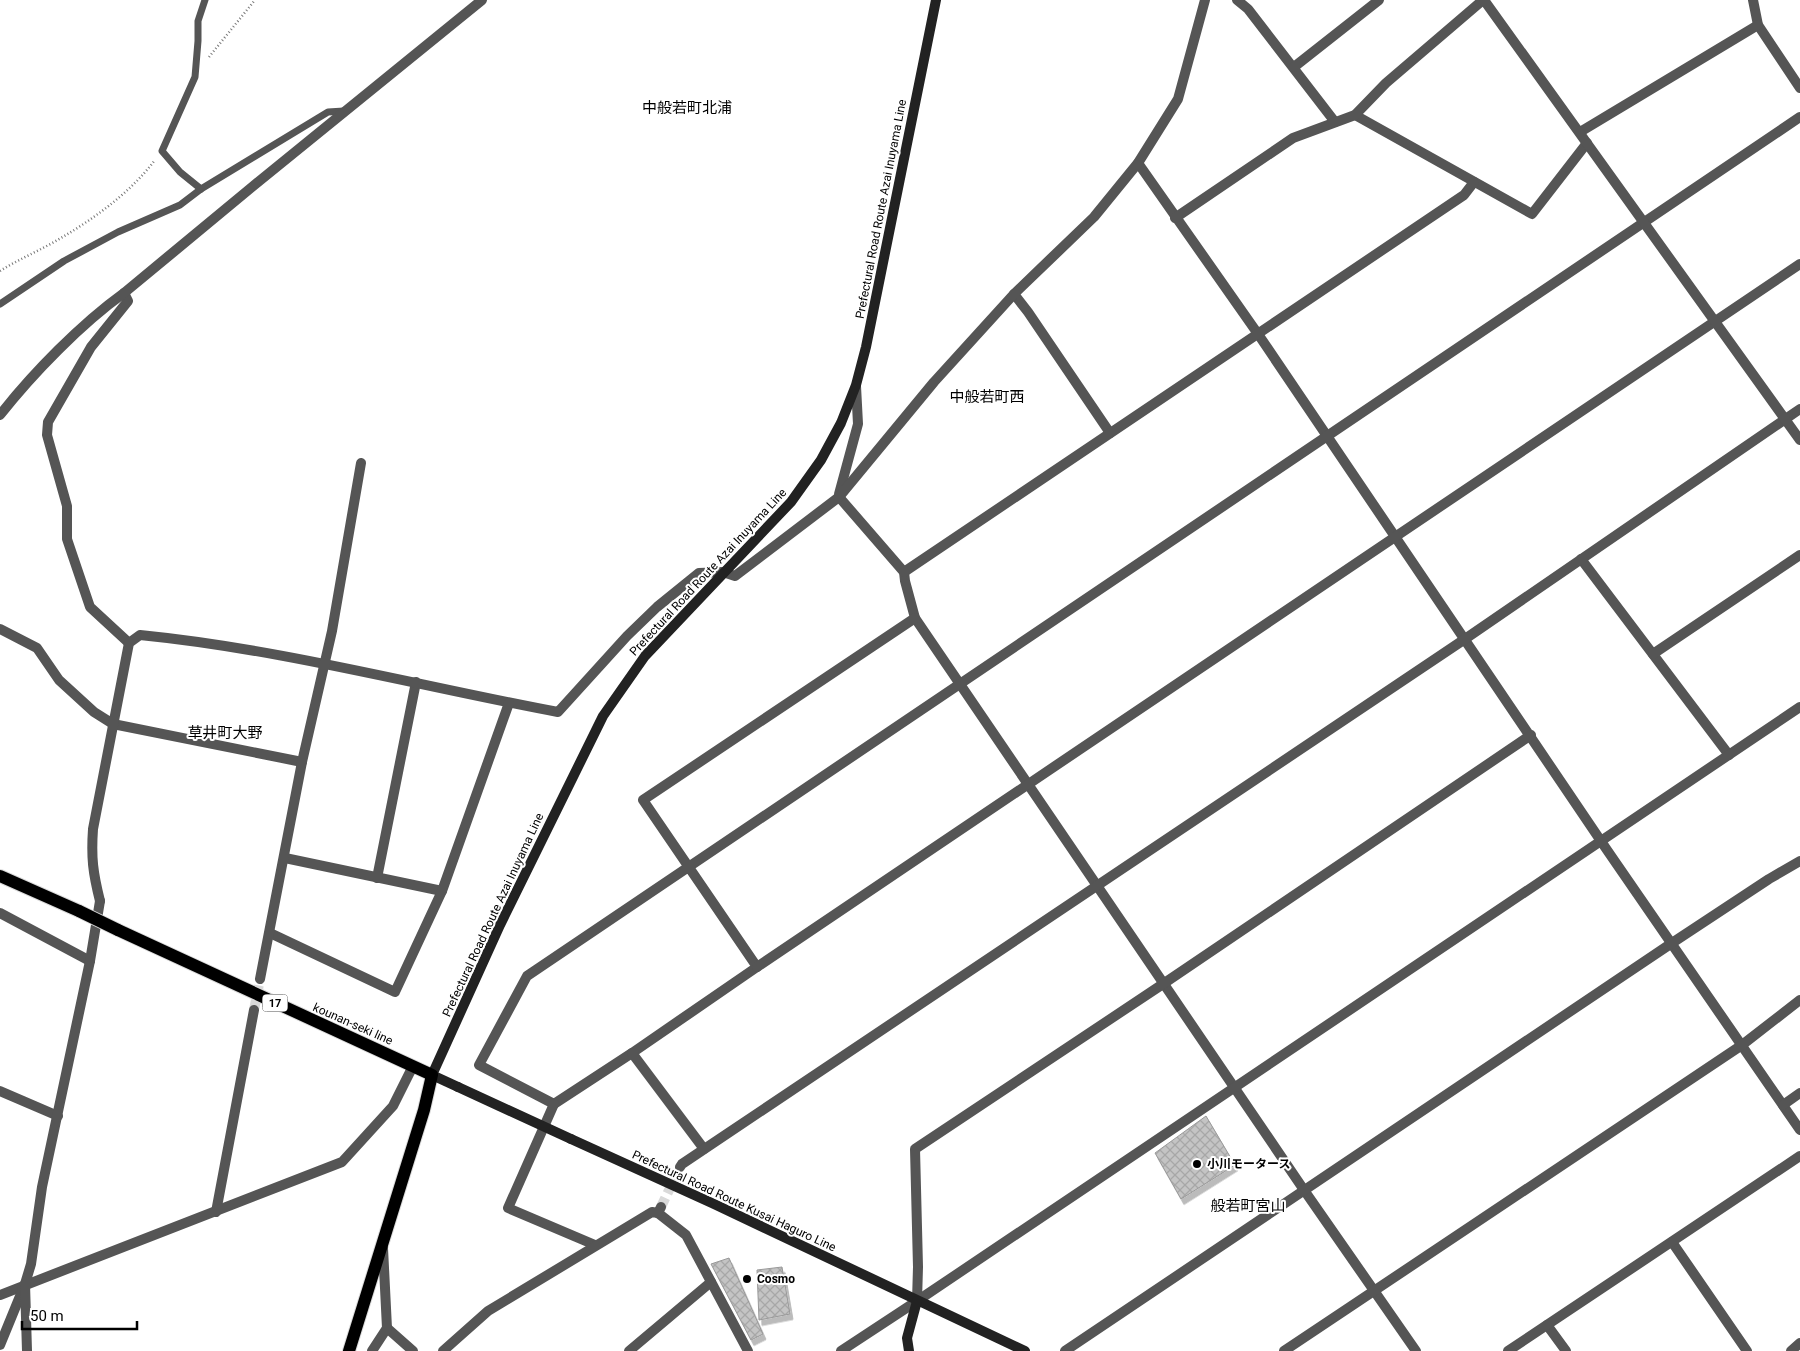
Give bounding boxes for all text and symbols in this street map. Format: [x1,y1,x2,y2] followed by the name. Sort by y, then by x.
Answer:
[853,98,909,320] street label: Prefectural Road Route Azai Inuyama Line
[642,99,732,117] district label: 中般若町北浦
[949,388,1025,406] district label: 中般若町西
[627,486,789,658] street label: Prefectural Road Route Azai Inuyama Line
[187,724,263,742] district label: 草井町大野
[439,811,547,1019] street label: Prefectural Road Route Azai Inuyama Line
[262,994,288,1011] road number: 17
[311,1000,395,1048] street label: kounan-seki line
[630,1147,838,1255] street label: Prefectural Road Route Kusai Haguro Line
[1207,1157,1290,1171] place label: 小川モータース
[1191,1158,1203,1170] marker: 小川モータース
[1210,1197,1286,1215] district label: 般若町宮山
[757,1272,795,1286] place label: Cosmo
[741,1273,753,1285] marker: Cosmo
[22,1298,138,1330] scale bar
[30,1307,64,1325] text: 50 m

